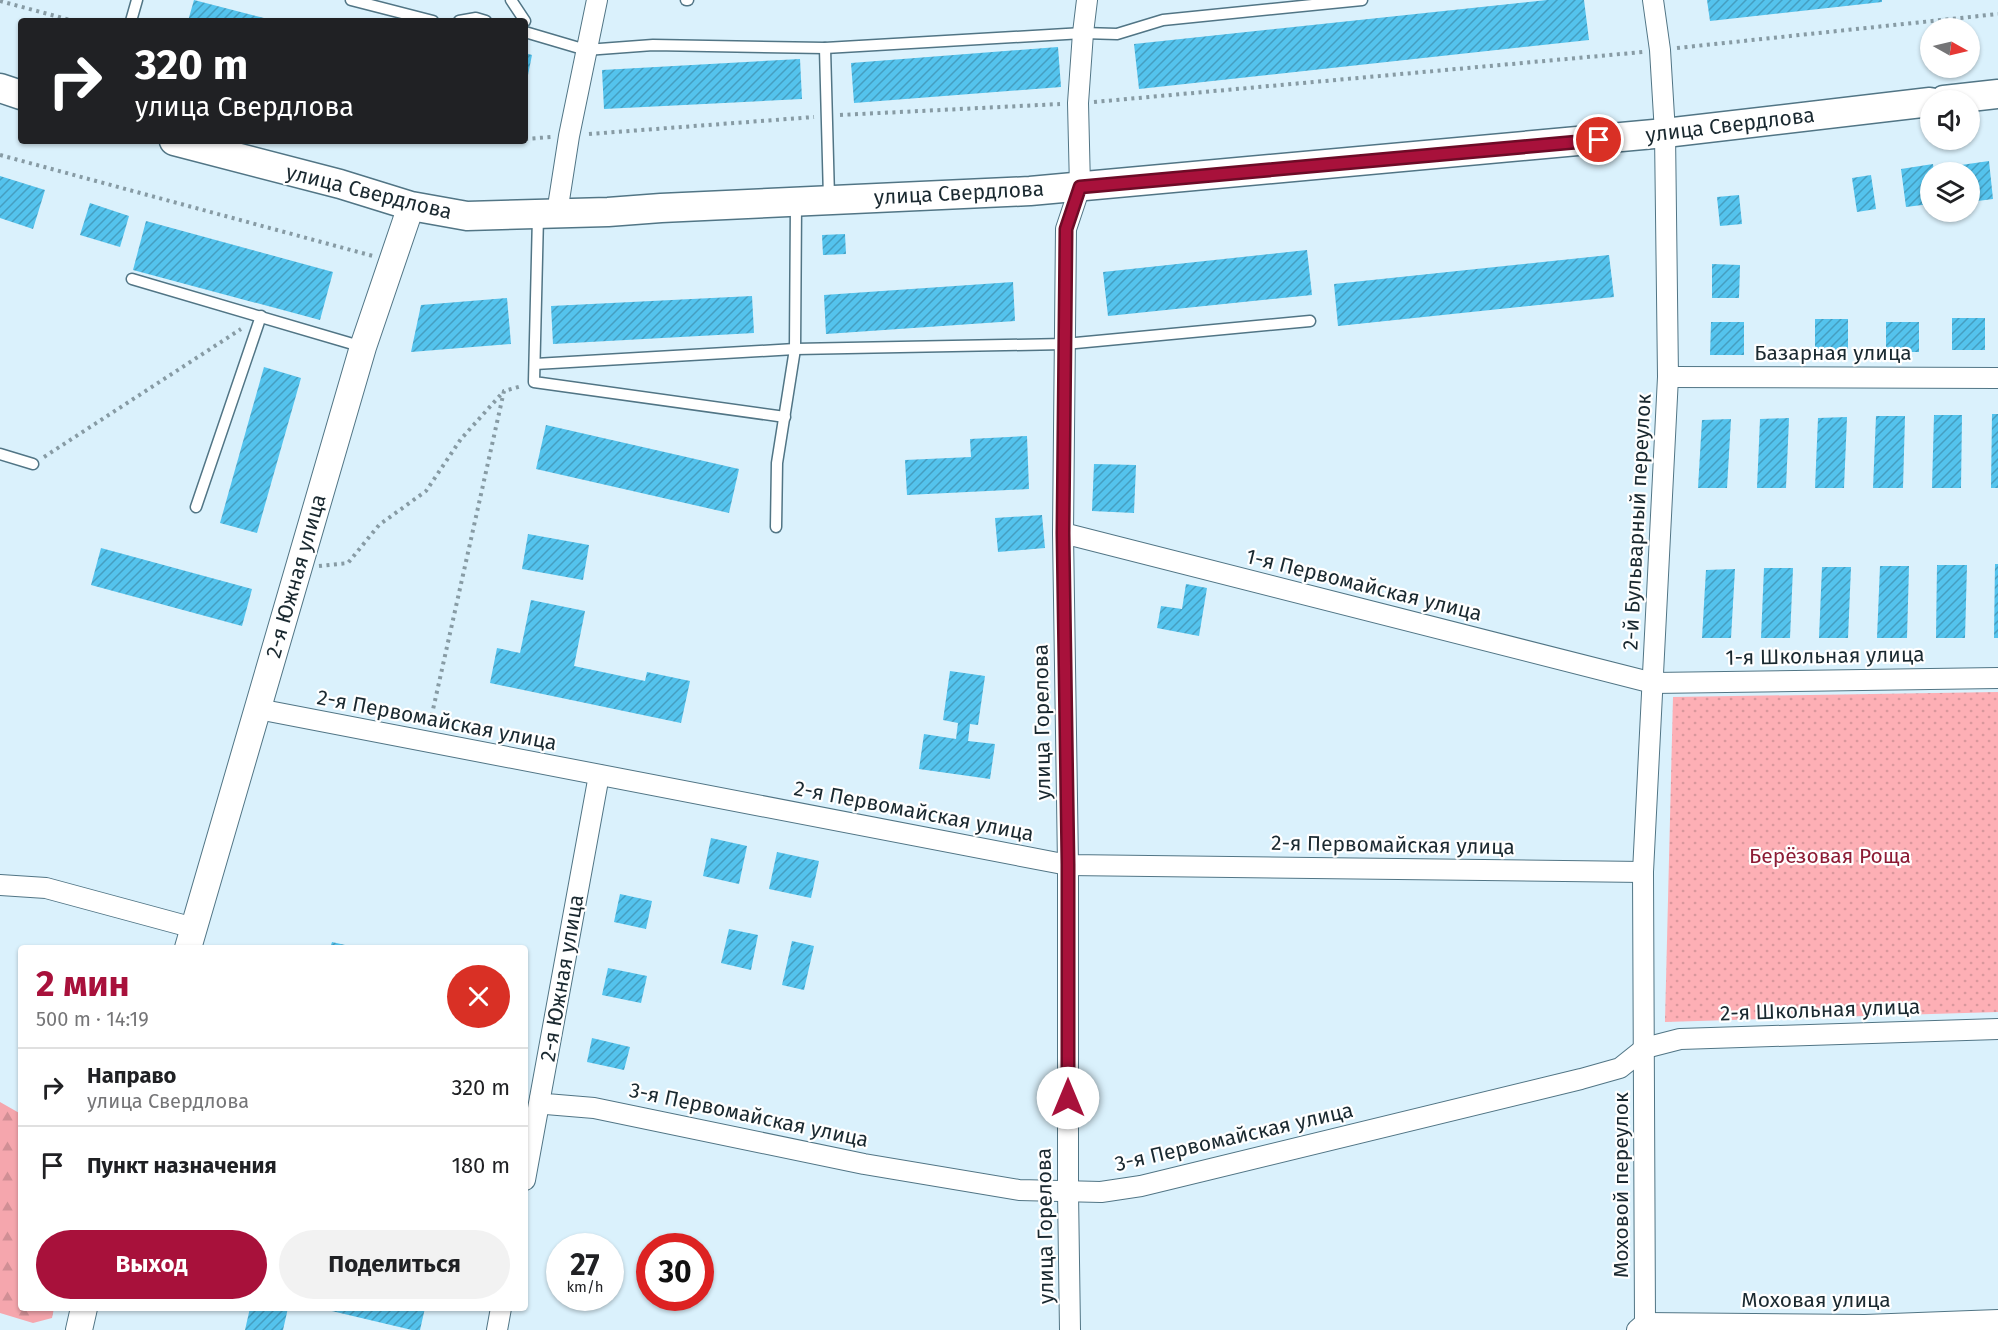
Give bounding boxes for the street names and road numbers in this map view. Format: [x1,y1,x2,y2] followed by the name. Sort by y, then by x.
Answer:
[1644,102,1816,148] street label: улица Свердлова
[283,159,455,225] street label: улица Свердлова
[873,176,1045,210] street label: улица Свердлова
[1754,340,1912,366] street label: Базарная улица
[1617,393,1657,651] street label: 2-й Бульварный переулок
[260,491,332,661] street label: 2-я Южная улица
[1243,543,1485,627] street label: 1-я Первомайская улица
[1725,641,1925,671] street label: 1-я Школьная улица
[1028,644,1056,800] street label: улица Горелова
[315,684,559,756] street label: 2-я Первомайская улица
[792,775,1036,847] street label: 2-я Первомайская улица
[1271,830,1515,860] street label: 2-я Первомайская улица
[535,893,589,1063] street label: 2-я Южная улица
[1719,994,1921,1026] street label: 2-я Школьная улица
[627,1077,871,1153] street label: 3-я Первомайская улица
[1608,1092,1634,1278] street label: Моховой переулок
[1112,1097,1356,1177] street label: 3-я Первомайская улица
[1031,1148,1059,1304] street label: улица Горелова
[1741,1287,1891,1313] street label: Моховая улица

